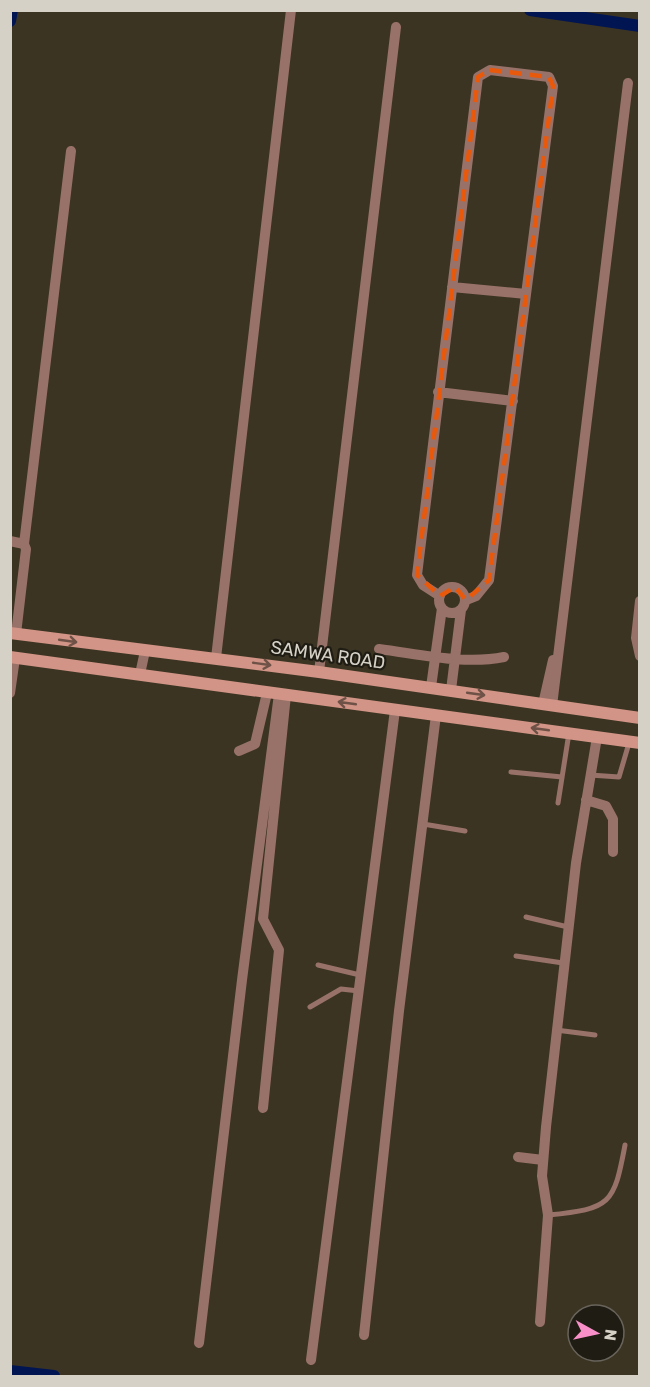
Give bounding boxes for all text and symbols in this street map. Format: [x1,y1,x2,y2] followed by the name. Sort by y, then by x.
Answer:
[58,636,78,647] one-way arrow
[269,636,387,674] street label: SAMWA ROAD
[252,659,271,670] one-way arrow
[466,688,485,699] one-way arrow
[337,698,357,709] one-way arrow
[531,724,550,735] one-way arrow
[566,1303,626,1363] north arrow
[600,1328,621,1342] text: N

